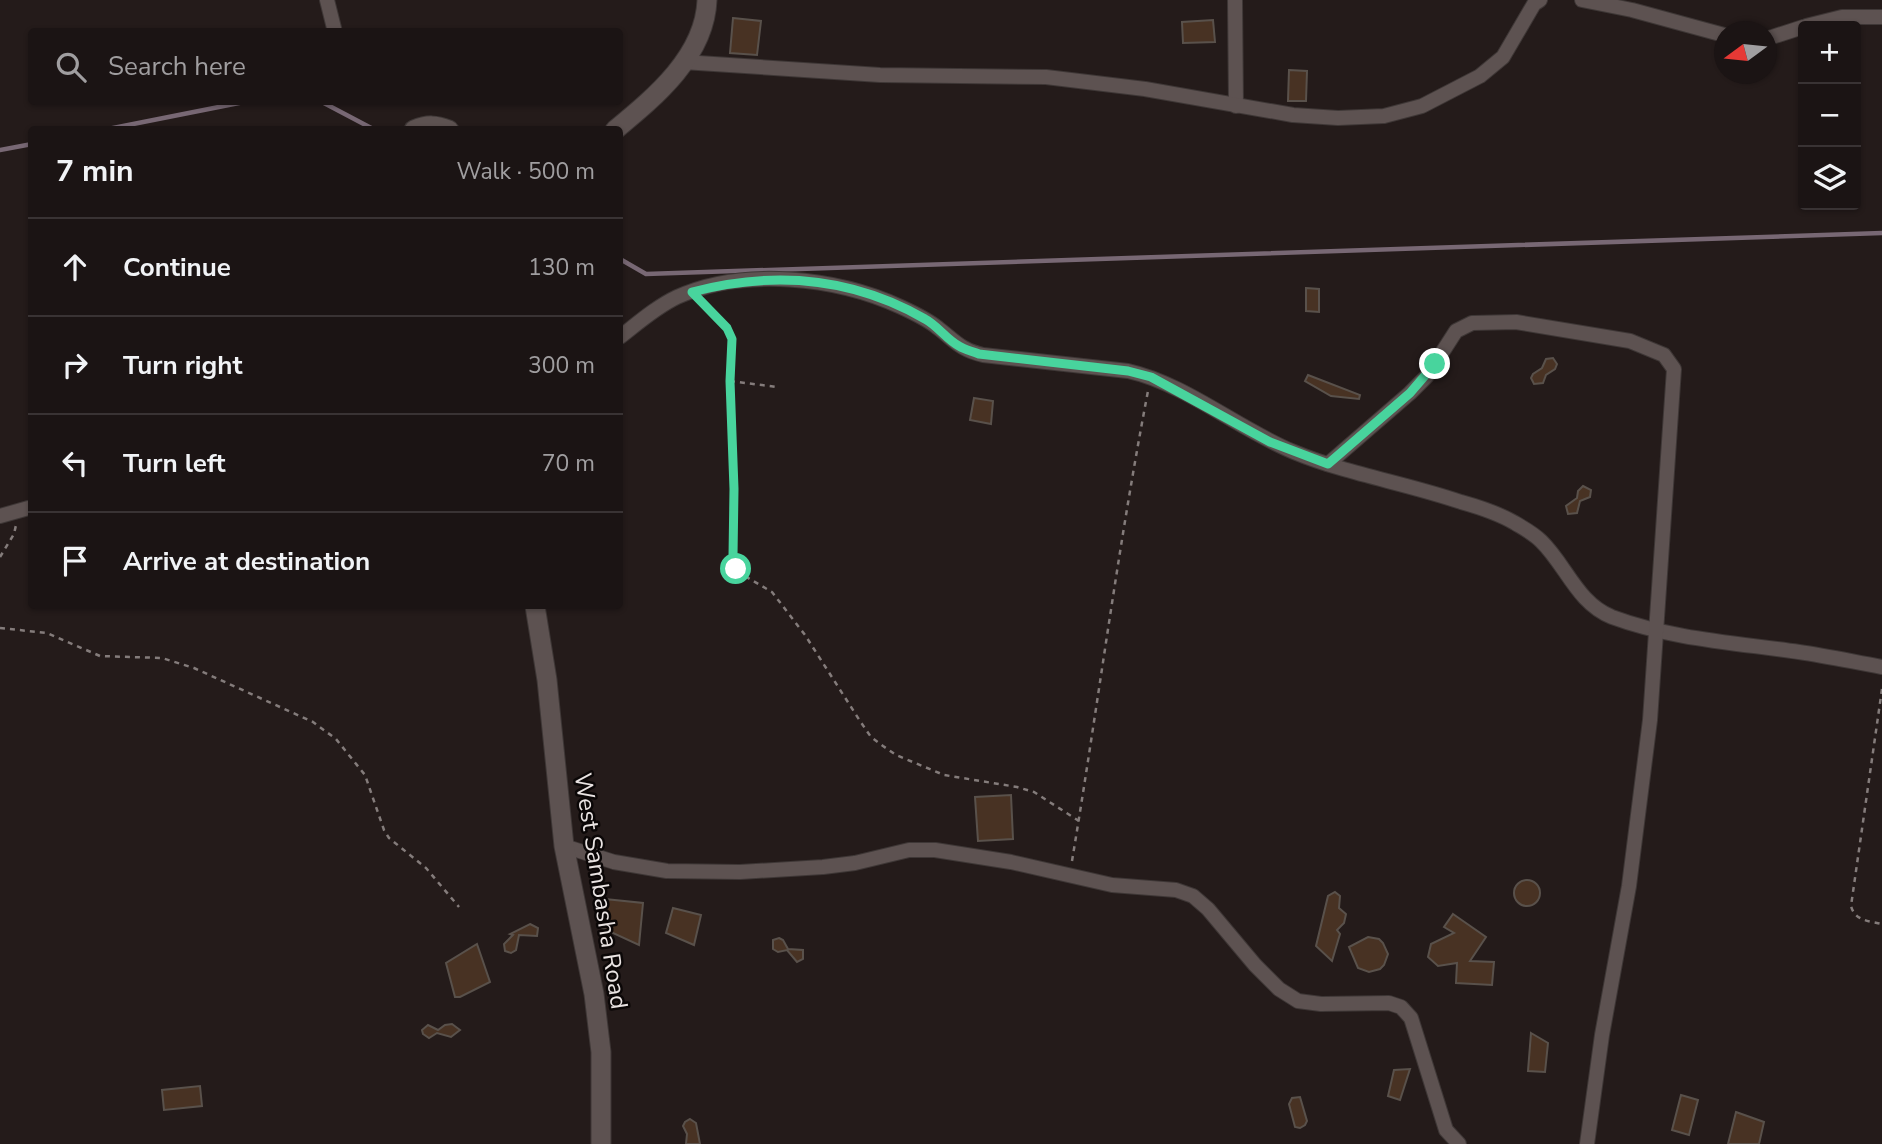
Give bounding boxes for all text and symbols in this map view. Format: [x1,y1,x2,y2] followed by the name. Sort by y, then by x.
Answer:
[1714,21,1777,84] north arrow
[1798,21,1861,210] map controls
[1798,21,1861,84] button: +
[28,28,623,105] search box
[52,48,90,86] icon: search
[108,49,246,84] text: Search here
[1798,84,1861,147] button: −
[1798,147,1861,210] button: layers
[56,151,134,192] text: 7 min
[456,156,595,187] text: Walk · 500 m
[56,248,94,286] icon: ahead
[123,250,231,285] text: Continue
[528,252,595,283] text: 130 m
[56,346,94,384] icon: right
[123,348,242,383] text: Turn right
[1419,348,1450,379] route end
[528,350,595,381] text: 300 m
[56,444,94,482] icon: left
[123,446,226,481] text: Turn left
[542,448,595,479] text: 70 m
[56,542,94,580] icon: arrive
[123,544,370,579] text: Arrive at destination
[720,553,751,584] route start
[567,771,635,1011] street label: West Sambasha Road

